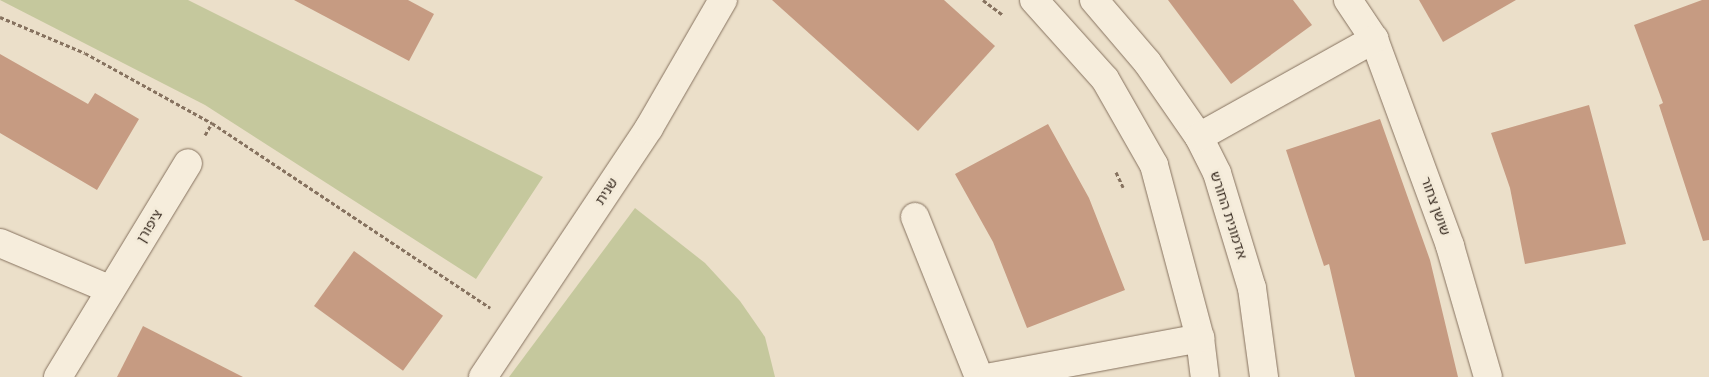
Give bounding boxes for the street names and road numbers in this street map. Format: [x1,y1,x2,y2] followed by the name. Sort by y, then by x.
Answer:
[1207,169,1251,261] street label: אדמונית החורש
[591,174,621,208] street label: שנית
[1418,174,1454,238] street label: שושן צחור
[132,206,166,246] street label: ציפורן

